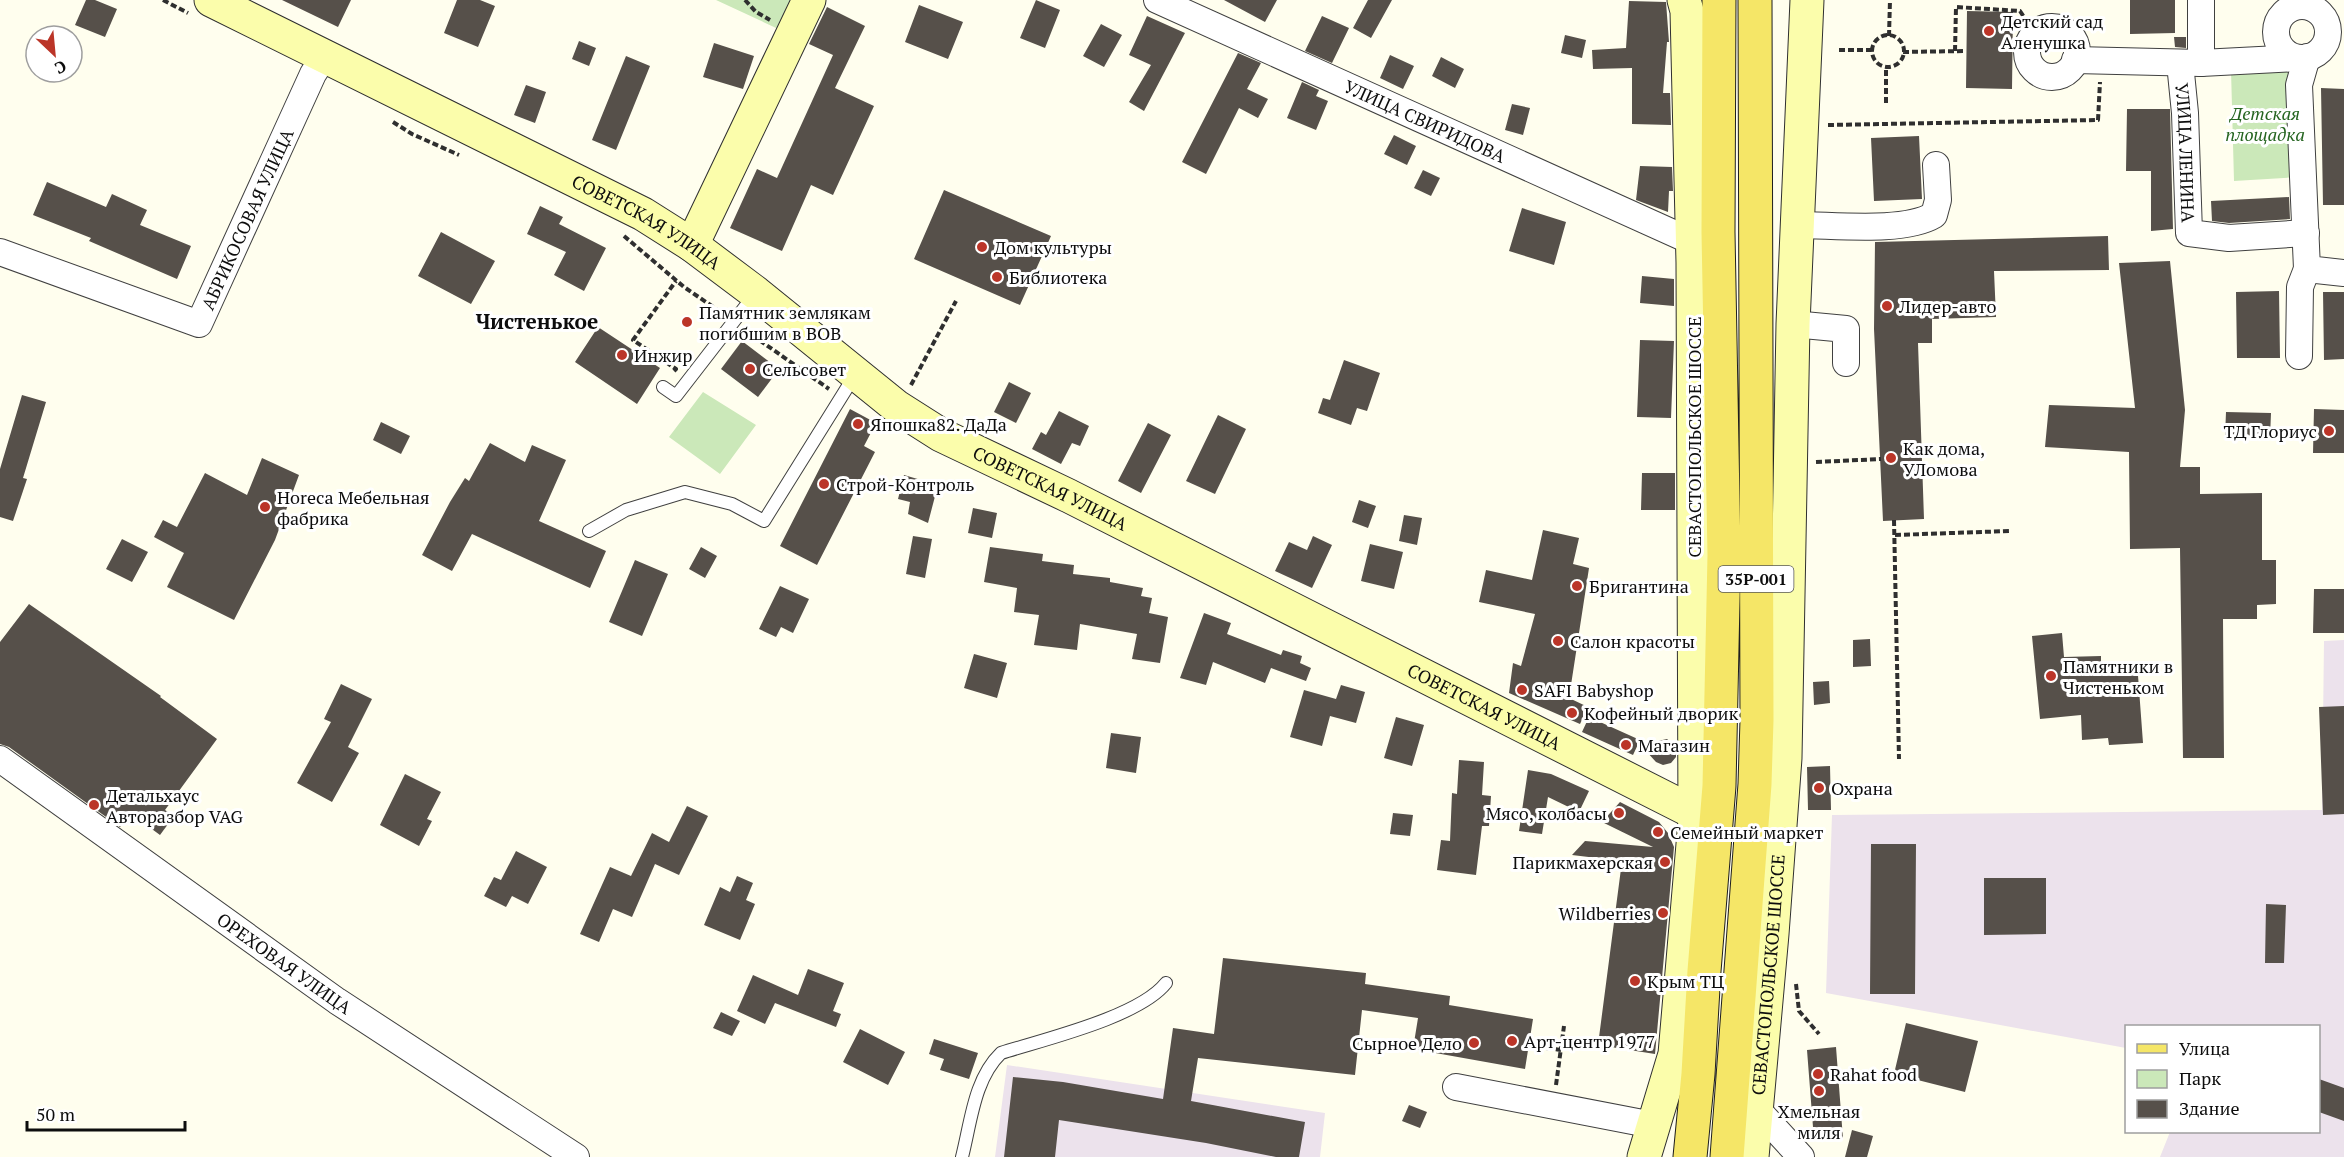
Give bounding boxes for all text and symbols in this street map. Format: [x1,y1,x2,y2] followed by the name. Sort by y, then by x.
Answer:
[2001,9,2103,54] place label: Детский сад Аленушка
[24,24,84,84] north arrow
[1982,24,1996,38] marker: Детский сад Аленушка
[51,55,70,80] text: С
[1340,74,1510,168] street label: УЛИЦА СВИРИДОВА
[2170,82,2201,224] street label: УЛИЦА ЛЕНИНА
[2225,101,2305,146] park label: Детская площадка
[195,124,299,313] street label: АБРИКОСОВАЯ УЛИЦА
[568,169,727,275] street label: СОВЕТСКАЯ УЛИЦА
[994,235,1112,259] place label: Дом культуры
[975,240,989,254] marker: Дом культуры
[1009,265,1107,289] place label: Библиотека
[990,270,1004,284] marker: Библиотека
[1898,294,1997,318] place label: Лидер-авто
[1880,299,1894,313] marker: Лидер-авто
[699,300,871,345] place label: Памятник землякам погибшим в ВОВ
[476,307,598,335] district label: Чистенькое
[680,315,694,329] marker: Памятник землякам погибшим в ВОВ
[1682,316,1706,558] street label: СЕВАСТОПОЛЬСКОЕ ШОССЕ
[634,343,693,367] place label: Инжир
[615,348,629,362] marker: Инжир
[762,357,846,381] place label: Сельсовет
[743,362,757,376] marker: Сельсовет
[870,412,1007,436] place label: Япошка82. ДаДа
[851,417,865,431] marker: Япошка82. ДаДа
[2223,419,2317,443] place label: ТД Глориус
[2322,424,2336,438] marker: ТД Глориус
[1903,436,1985,481] place label: Как дома, УЛомова
[969,440,1132,536] street label: СОВЕТСКАЯ УЛИЦА
[1884,451,1898,465] marker: Как дома, УЛомова
[836,472,974,496] place label: Строй-Контроль
[817,477,831,491] marker: Строй-Контроль
[277,485,430,530] place label: Horeca Мебельная фабрика
[258,500,272,514] marker: Horeca Мебельная фабрика
[1718,566,1794,592] road number: 35Р-001
[1589,574,1689,598] place label: Бригантина
[1570,579,1584,593] marker: Бригантина
[1570,629,1695,653] place label: Салон красоты
[1551,634,1565,648] marker: Салон красоты
[2063,654,2173,699] place label: Памятники в Чистеньком
[1404,657,1566,756] street label: СОВЕТСКАЯ УЛИЦА
[2044,669,2058,683] marker: Памятники в Чистеньком
[1534,678,1654,702] place label: SAFI Babyshop
[1515,683,1529,697] marker: SAFI Babyshop
[1584,701,1738,725] place label: Кофейный дворик
[1565,706,1579,720] marker: Кофейный дворик
[1638,733,1710,757] place label: Магазин
[1619,738,1633,752] marker: Магазин
[1831,776,1893,800] place label: Охрана
[1812,781,1826,795] marker: Охрана
[106,783,244,828] place label: Детальхаус Авторазбор VAG
[87,798,101,812] marker: Детальхаус Авторазбор VAG
[1486,801,1607,825] place label: Мясо, колбасы
[1612,806,1626,820] marker: Мясо, колбасы
[1670,820,1823,844] place label: Семейный маркет
[1651,825,1665,839] marker: Семейный маркет
[1513,850,1653,874] place label: Парикмахерская
[1746,853,1790,1096] street label: СЕВАСТОПОЛЬСКОЕ ШОССЕ
[1658,855,1672,869] marker: Парикмахерская
[1558,901,1651,925] place label: Wildberries
[1656,906,1670,920] marker: Wildberries
[212,907,357,1020] street label: ОРЕХОВАЯ УЛИЦА
[1647,969,1724,993] place label: Крым ТЦ
[1628,974,1642,988] marker: Крым ТЦ
[2125,1025,2320,1133] legend
[1524,1029,1655,1053] place label: Арт-центр 1977
[1352,1031,1462,1055] place label: Сырное Дело
[1505,1034,1519,1048] marker: Арт-центр 1977
[1467,1036,1481,1050] marker: Сырное Дело
[2179,1036,2230,1060] text: Улица
[1830,1062,1917,1086] place label: Rahat food
[2179,1066,2221,1090] text: Парк
[1811,1067,1825,1081] marker: Rahat food
[1812,1084,1826,1098] marker: Хмельная миля
[27,1094,184,1132] scale bar
[2179,1096,2239,1120] text: Здание
[1778,1099,1860,1144] place label: Хмельная миля
[36,1102,76,1126] text: 50 m

